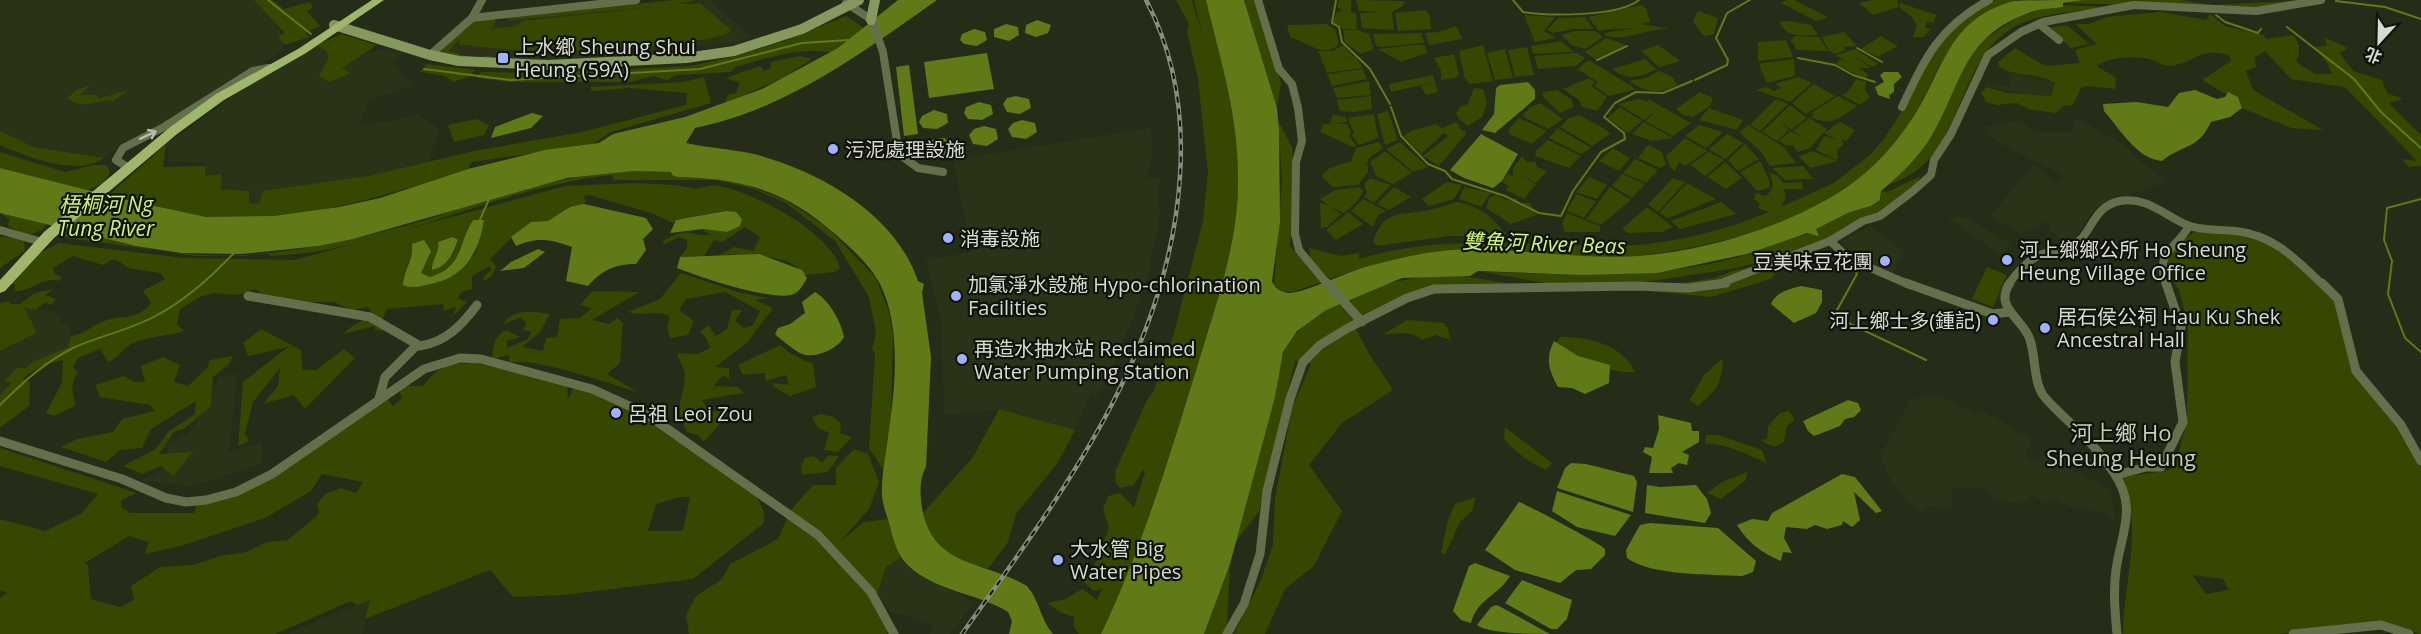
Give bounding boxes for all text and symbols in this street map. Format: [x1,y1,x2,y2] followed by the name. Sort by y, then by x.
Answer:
[2349,12,2409,72] north arrow
[515,33,696,83] place label: 上水鄉 Sheung Shui Heung (59A)
[2362,43,2385,69] text: 北
[496,51,510,65] marker: 上水鄉 Sheung Shui Heung (59A)
[139,129,157,140] one-way arrow
[845,136,965,163] place label: 污泥處理設施
[826,142,840,156] marker: 污泥處理設施
[58,190,155,242] water label: 梧桐河 Ng Tung River
[960,225,1040,252] place label: 消毒設施
[1462,226,1626,260] water label: 雙魚河 River Beas
[941,231,955,245] marker: 消毒設施
[2019,236,2246,286] place label: 河上鄉鄉公所 Ho Sheung Heung Village Office
[1753,248,1873,275] place label: 豆美味豆花團
[2000,253,2014,267] marker: 河上鄉鄉公所 Ho Sheung Heung Village Office
[1878,254,1892,268] marker: 豆美味豆花團
[968,271,1261,321] place label: 加氯淨水設施 Hypo-chlorination Facilities
[949,289,963,303] marker: 加氯淨水設施 Hypo-chlorination Facilities
[2057,303,2281,353] place label: 居石侯公祠 Hau Ku Shek Ancestral Hall
[1829,307,1981,334] place label: 河上鄉士多(鍾記)
[1986,313,2000,327] marker: 河上鄉士多(鍾記)
[2038,321,2052,335] marker: 居石侯公祠 Hau Ku Shek Ancestral Hall
[974,335,1196,385] place label: 再造水抽水站 Reclaimed Water Pumping Station
[955,352,969,366] marker: 再造水抽水站 Reclaimed Water Pumping Station
[628,400,753,427] place label: 呂祖 Leoi Zou
[609,406,623,420] marker: 呂祖 Leoi Zou
[2046,417,2196,472] district label: 河上鄉 Ho Sheung Heung
[1070,535,1181,585] place label: 大水管 Big Water Pipes
[1051,553,1065,567] marker: 大水管 Big Water Pipes

